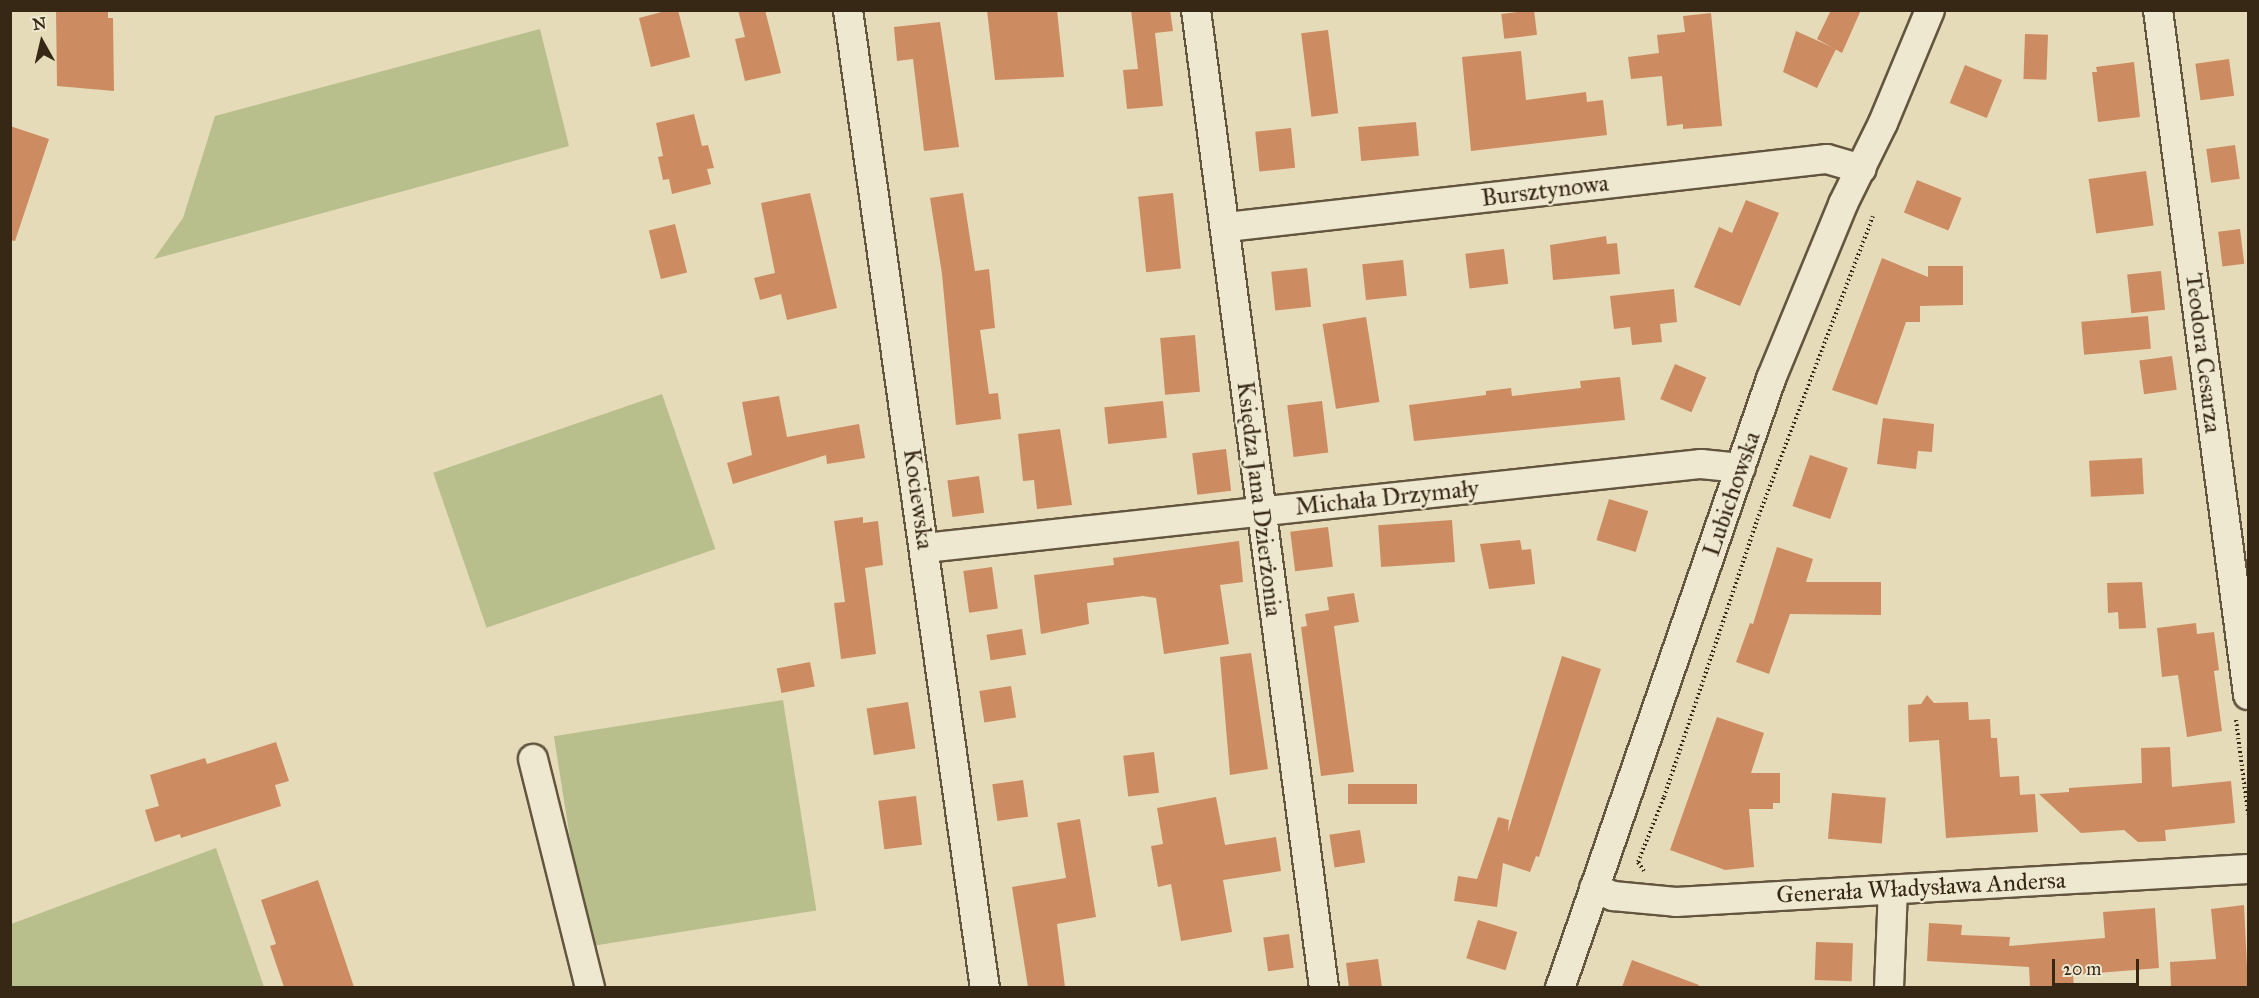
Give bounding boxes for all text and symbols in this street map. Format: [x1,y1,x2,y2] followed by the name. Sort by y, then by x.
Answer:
[12,12,72,72] north arrow
[31,13,47,34] text: N
[1480,169,1610,213] street label: Bursztynowa
[2179,271,2227,435] street label: Teodora Cesarza
[1230,380,1288,618] street label: Księdza Jana Dzierżonia
[1697,428,1767,560] street label: Lubichowska
[897,447,939,551] street label: Kociewska
[1294,474,1480,522] street label: Michała Drzymały
[1776,866,2066,910] street label: Generała Władysława Andersa
[2055,947,2142,985] scale bar
[2063,958,2101,980] text: 20 m

